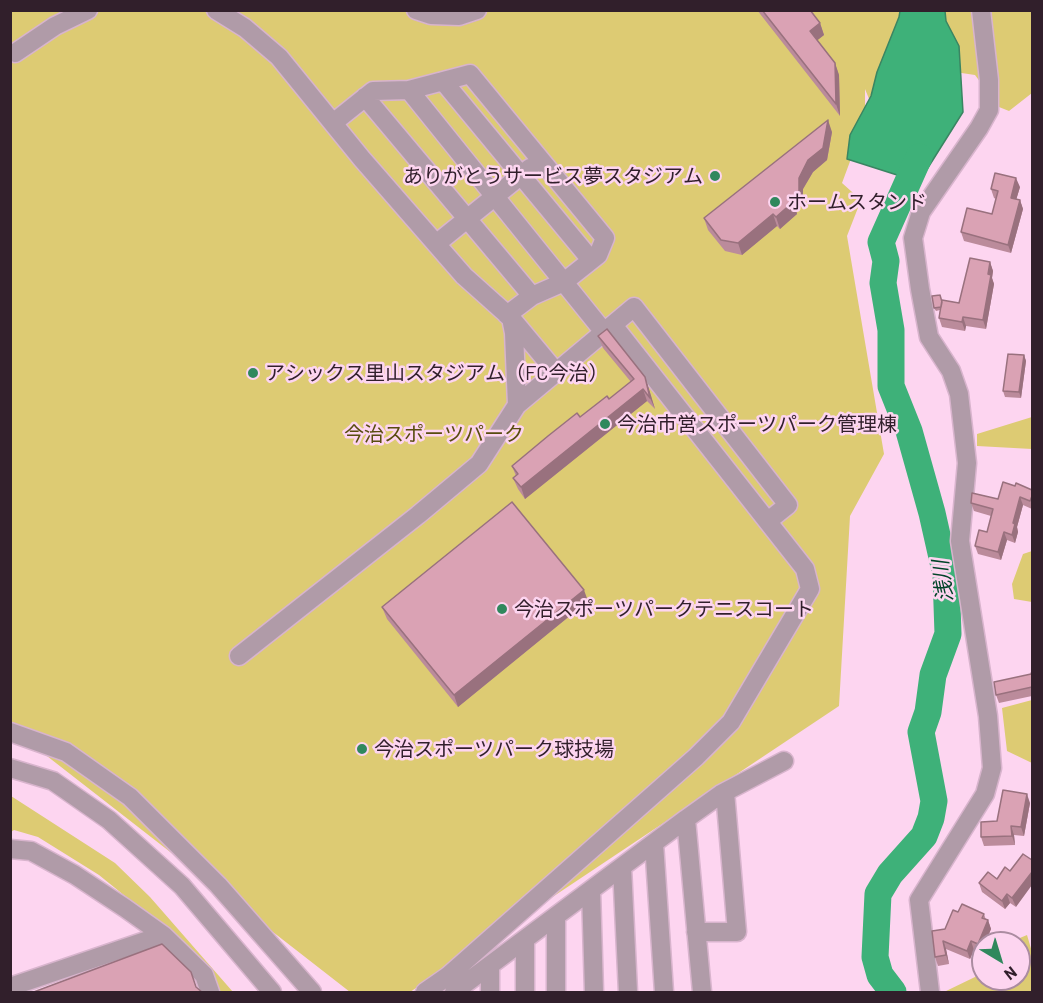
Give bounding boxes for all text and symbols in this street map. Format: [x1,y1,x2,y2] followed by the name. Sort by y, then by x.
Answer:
[403,164,703,188] place label: ありがとうサービス夢スタジアム
[708,169,722,183] marker: ありがとうサービス夢スタジアム
[787,190,927,214] place label: ホームスタンド
[768,195,782,209] marker: ホームスタンド
[265,361,608,385] place label: アシックス里山スタジアム（FC今治）
[246,366,260,380] marker: アシックス里山スタジアム（FC今治）
[617,412,897,436] place label: 今治市営スポーツパーク管理棟
[598,417,612,431] marker: 今治市営スポーツパーク管理棟
[344,422,524,446] park label: 今治スポーツパーク
[928,559,958,603] water label: 浅川
[514,597,814,621] place label: 今治スポーツパークテニスコート
[495,602,509,616] marker: 今治スポーツパークテニスコート
[374,737,614,761] place label: 今治スポーツパーク球技場
[355,742,369,756] marker: 今治スポーツパーク球技場
[971,931,1031,991] north arrow
[1001,963,1021,985] text: N

